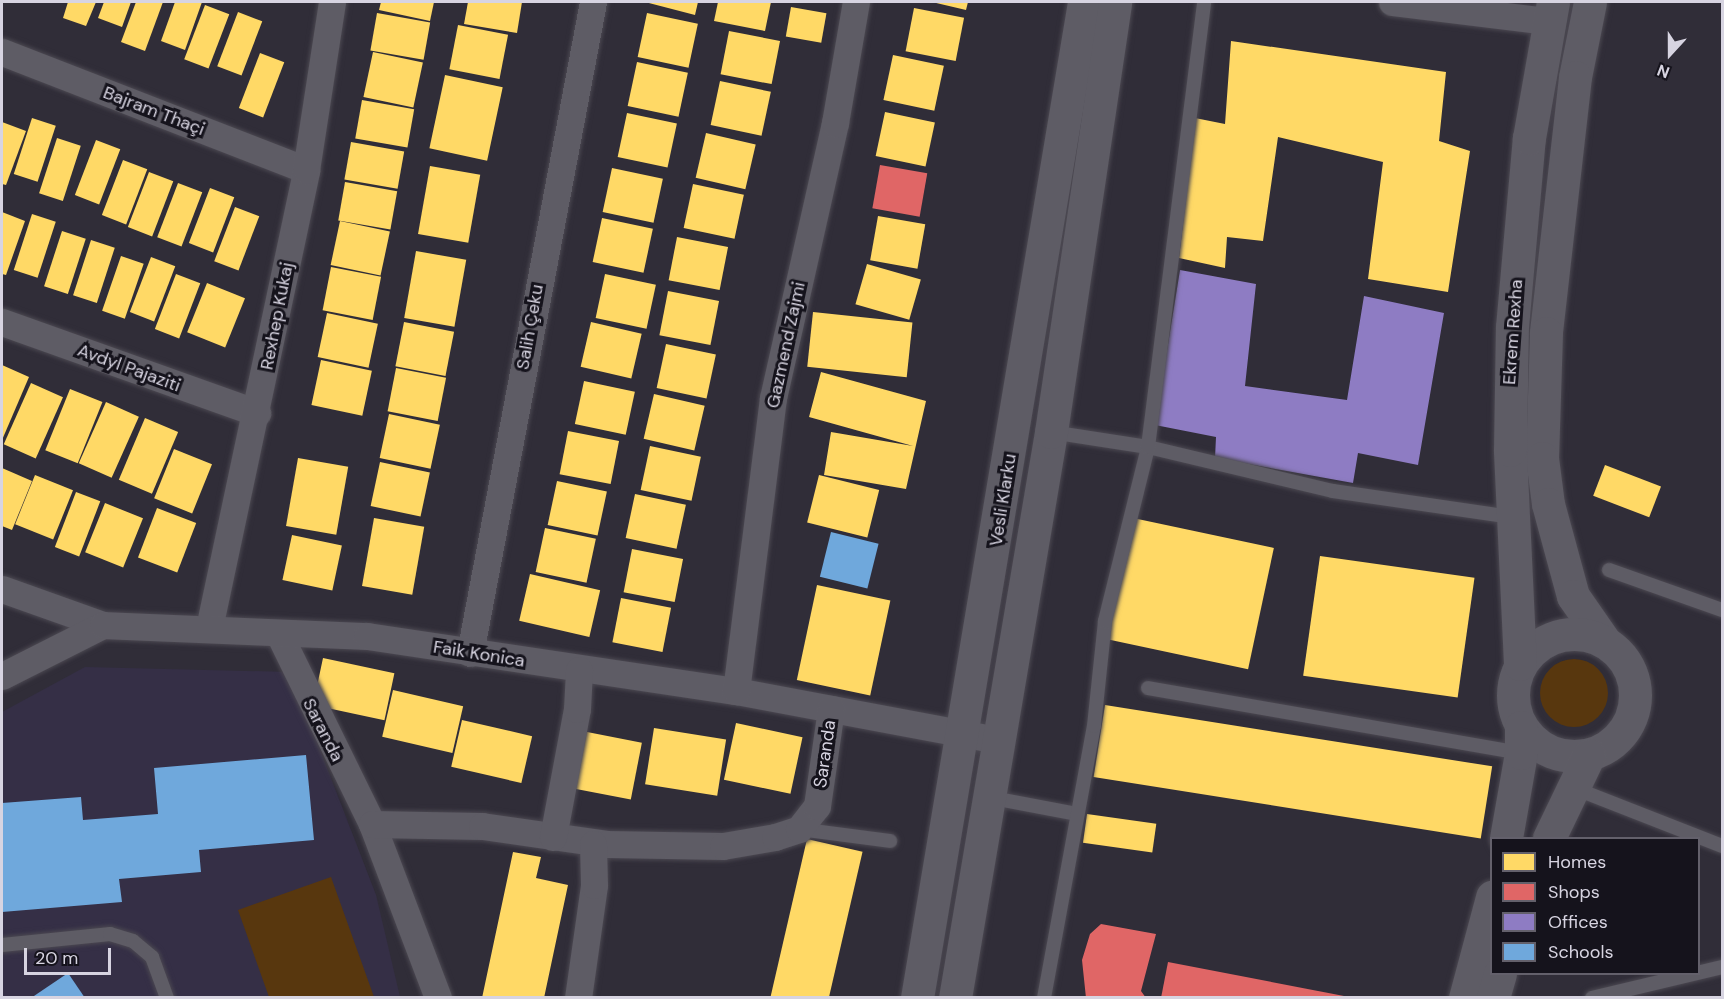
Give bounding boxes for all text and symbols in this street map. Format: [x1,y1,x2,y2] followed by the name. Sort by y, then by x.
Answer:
[1640,24,1700,84] north arrow
[1654,59,1673,83] text: N
[100,82,208,140] street label: Bajram Thaçi
[256,260,298,372] street label: Rexhep Kukaj
[1499,279,1527,385] street label: Ekrem Rexha
[762,280,810,410] street label: Gazmend Zajmi
[512,283,548,371] street label: Salih Çeku
[75,339,183,397] street label: Avdyl Pajaziti
[985,452,1021,548] street label: Vesli Klarku
[432,636,526,672] street label: Faik Konica
[298,695,348,765] street label: Saranda
[810,719,840,789] street label: Saranda
[1490,837,1700,975] legend
[1548,850,1606,874] text: Homes
[1548,880,1600,904] text: Shops
[1548,910,1608,934] text: Offices
[27,936,114,974] scale bar
[1548,940,1613,964] text: Schools
[35,946,78,970] text: 20 m

